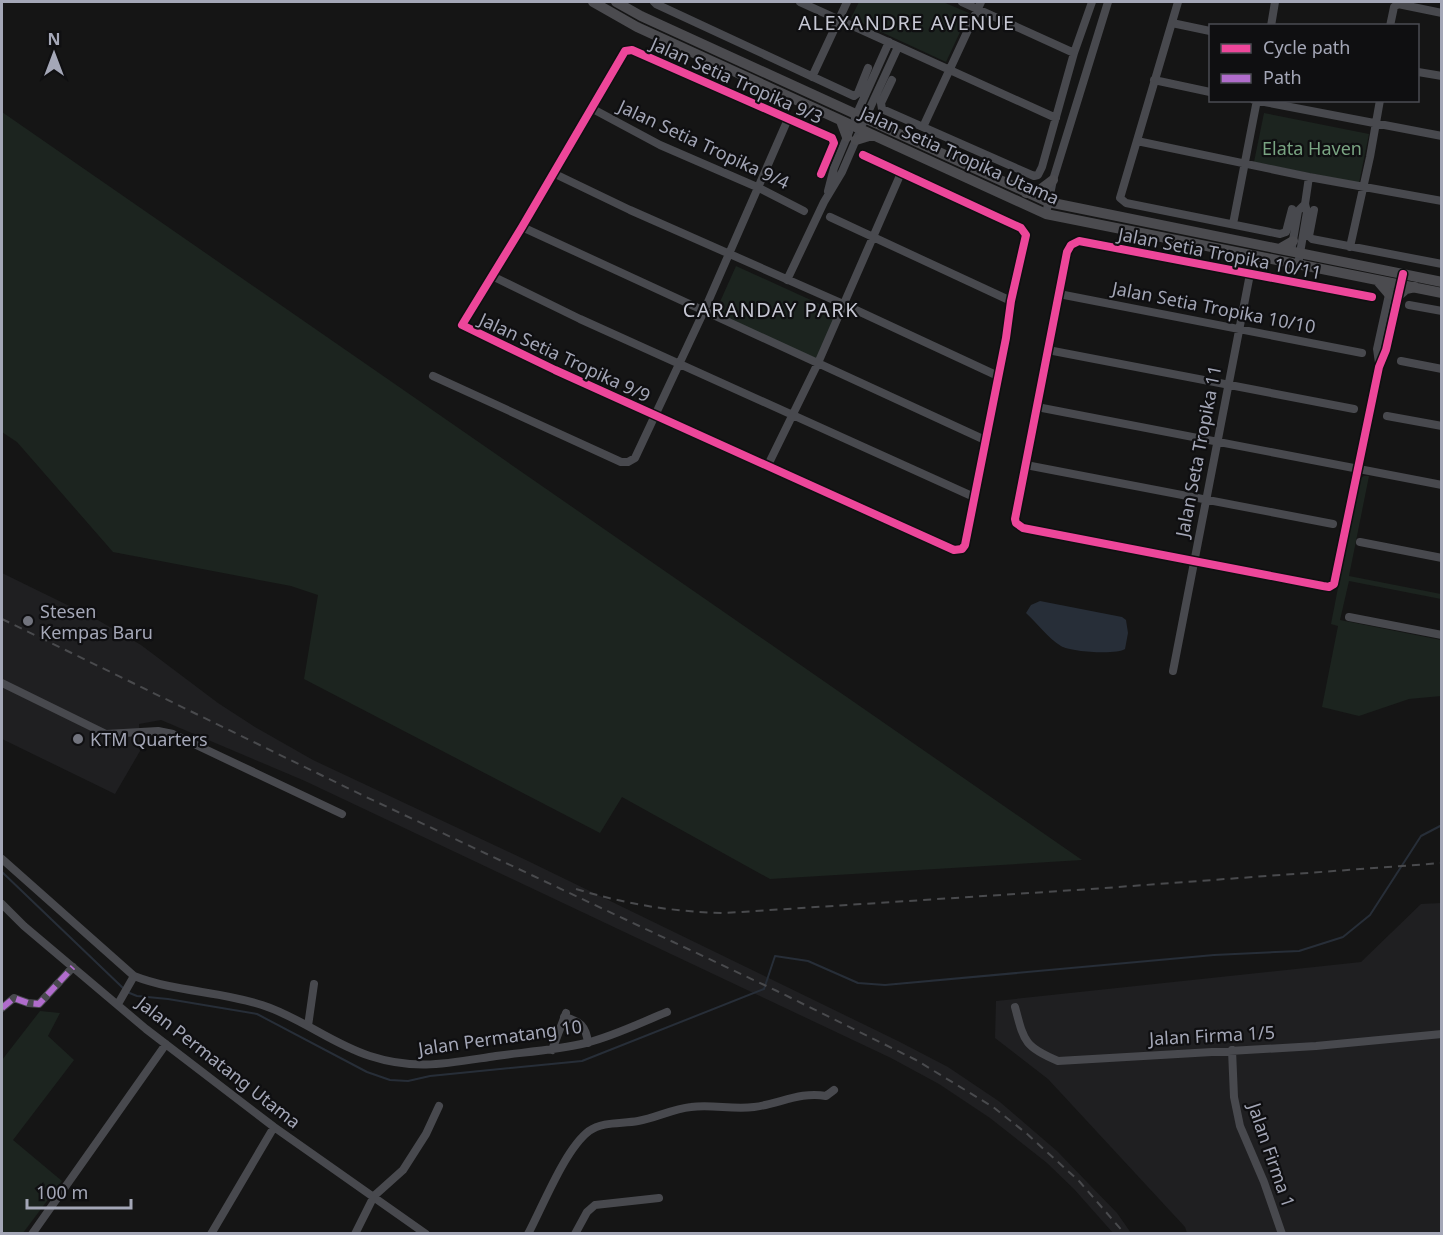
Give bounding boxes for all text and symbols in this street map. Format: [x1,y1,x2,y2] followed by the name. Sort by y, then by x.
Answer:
[798,9,1016,36] district label: ALEXANDRE AVENUE
[24,24,84,84] north arrow
[1209,24,1419,102] legend
[47,28,61,50] text: N
[645,30,827,129] street label: Jalan Setia Tropika 9/3
[1263,35,1350,59] text: Cycle path
[1263,65,1302,89] text: Path
[613,93,793,194] street label: Jalan Setia Tropika 9/4
[855,99,1063,210] street label: Jalan Setia Tropika Utama
[1262,136,1362,160] park label: Elata Haven
[1114,221,1324,284] street label: Jalan Setia Tropika 10/11
[1108,275,1318,338] street label: Jalan Setia Tropika 10/10
[683,296,859,323] district label: CARANDAY PARK
[474,306,654,407] street label: Jalan Setia Tropika 9/9
[1169,363,1226,541] street label: Jalan Seta Tropika 11
[40,599,153,644] place label: Stesen Kempas Baru
[21,614,35,628] marker: Stesen Kempas Baru
[90,727,208,751] place label: KTM Quarters
[71,732,85,746] marker: KTM Quarters
[131,989,306,1133] street label: Jalan Permatang Utama
[415,1014,583,1061] street label: Jalan Permatang 10
[1147,1020,1275,1050] street label: Jalan Firma 1/5
[1242,1098,1301,1210] street label: Jalan Firma 1
[27,1172,130,1210] scale bar
[36,1180,88,1204] text: 100 m

